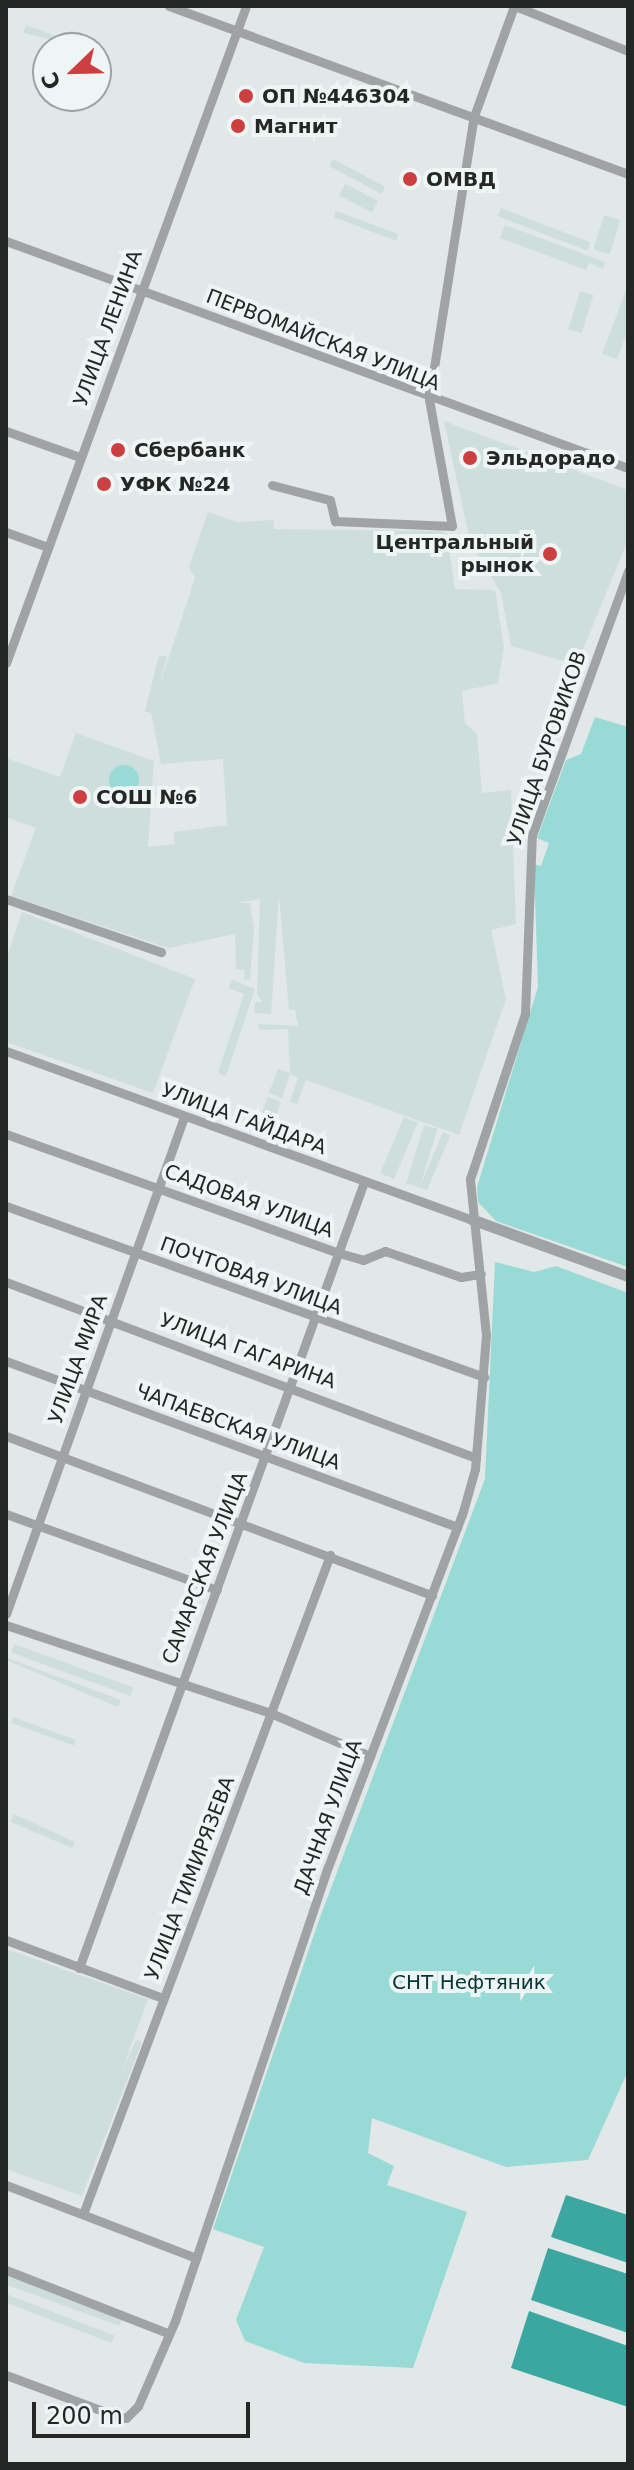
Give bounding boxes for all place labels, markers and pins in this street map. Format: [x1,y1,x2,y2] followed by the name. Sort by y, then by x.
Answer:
[262,84,410,108] place label: ОП №446304
[237,87,255,105] marker: ОП №446304
[254,114,337,138] place label: Магнит
[229,117,247,135] marker: Магнит
[426,167,496,191] place label: ОМВД
[401,170,419,188] marker: ОМВД
[134,438,245,462] place label: Сбербанк
[109,441,127,459] marker: Сбербанк
[486,446,616,470] place label: Эльдорадо
[461,449,479,467] marker: Эльдорадо
[120,472,230,496] place label: УФК №24
[95,475,113,493] marker: УФК №24
[375,530,534,577] place label: Центральный рынок
[541,545,559,563] marker: Центральный рынок
[96,785,197,809] place label: СОШ №6
[71,788,89,806] marker: СОШ №6

